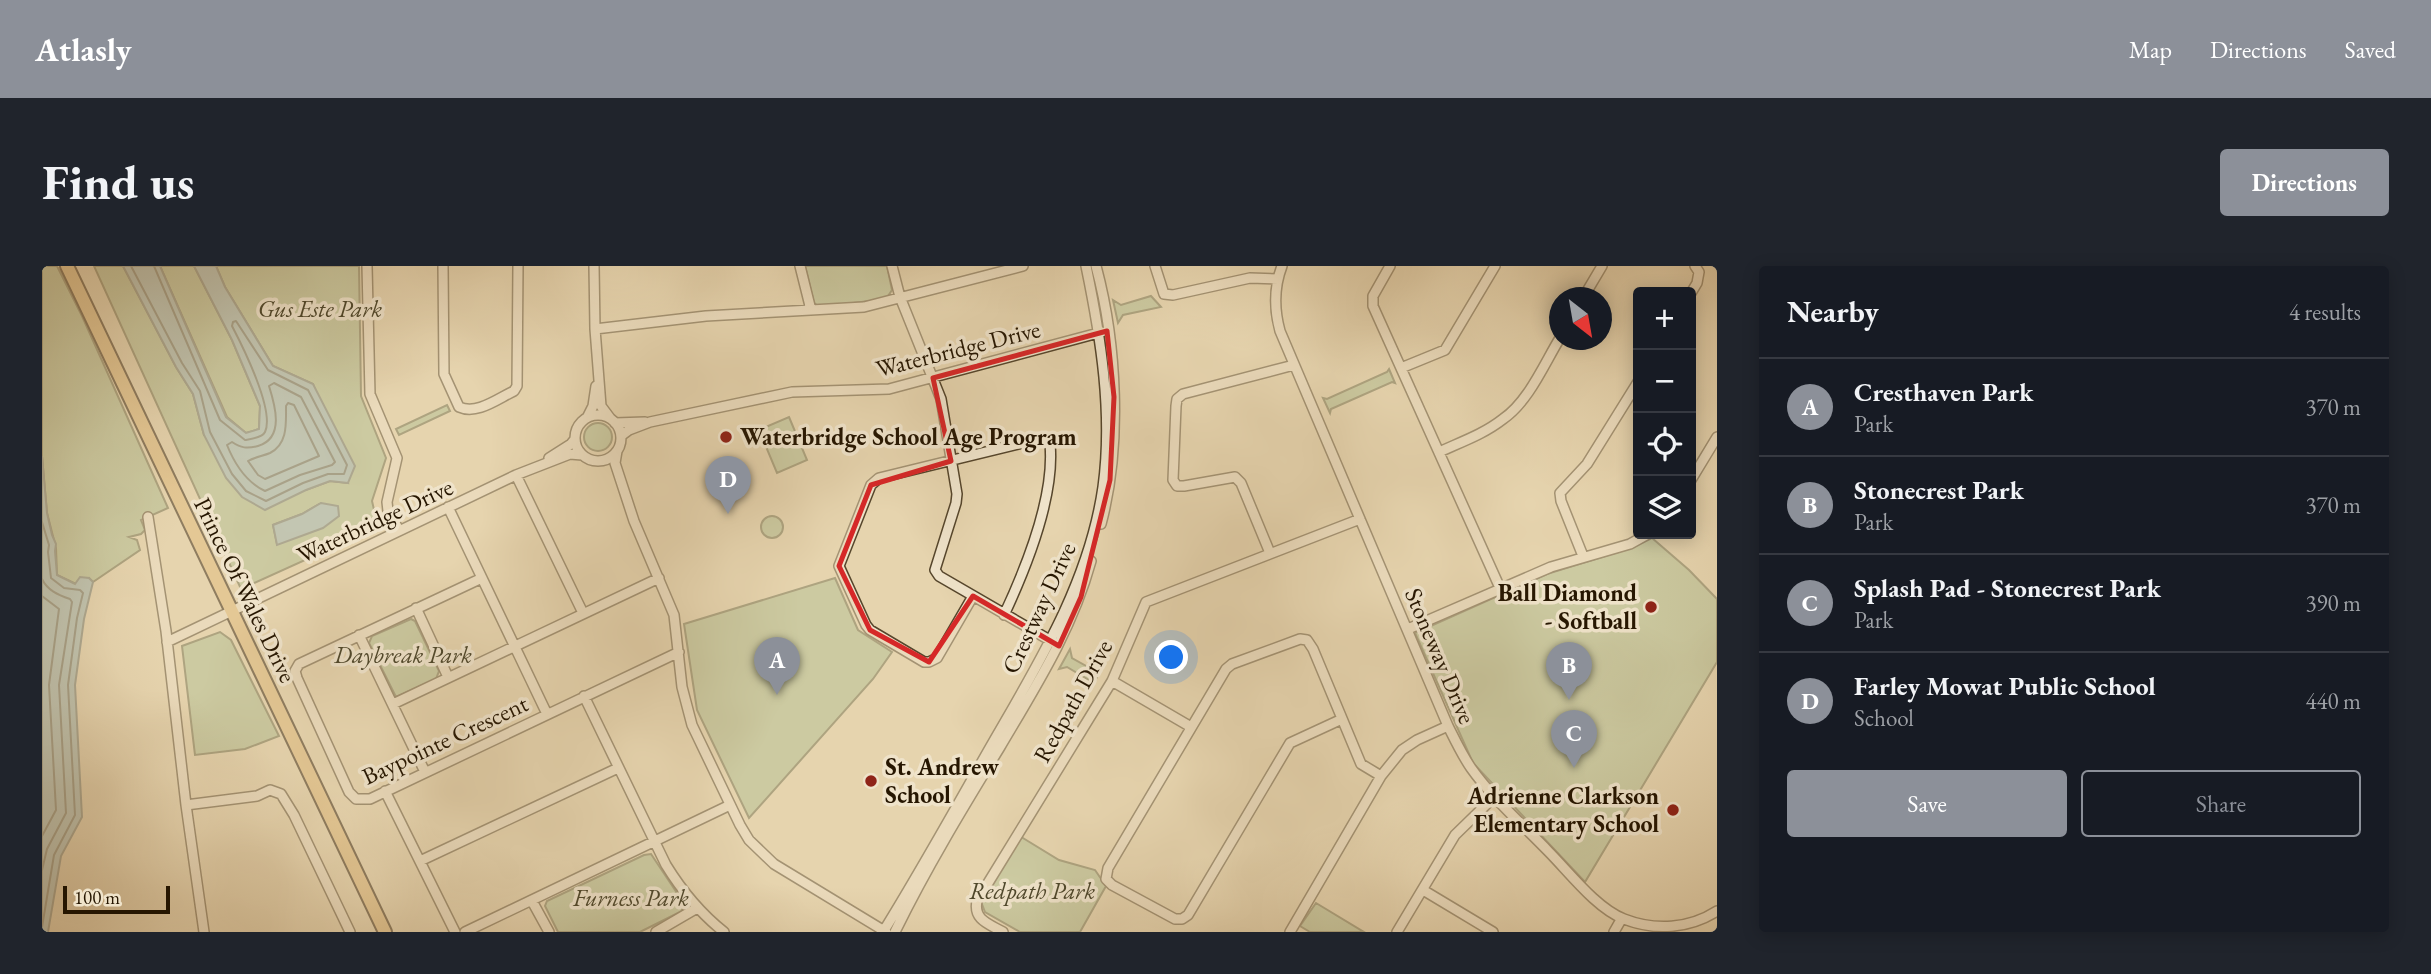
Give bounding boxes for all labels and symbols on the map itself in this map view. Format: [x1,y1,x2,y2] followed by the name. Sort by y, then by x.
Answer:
[1549,287,1612,350] north arrow
[258,293,382,324] park label: Gus Este Park
[872,313,1043,384] street label: Waterbridge Drive
[740,421,1077,453] place label: Waterbridge School Age Program
[718,429,734,445] marker: Waterbridge School Age Program
[705,456,751,514] pin: D
[292,471,458,570] street label: Waterbridge Drive
[187,492,304,687] street label: Prince Of Wales Drive
[995,537,1083,679] street label: Crestway Drive
[1498,577,1638,636] place label: Ball Diamond - Softball
[1398,583,1483,728] street label: Stoneway Drive
[1643,599,1659,615] marker: Ball Diamond - Softball
[1026,634,1119,768] street label: Redpath Drive
[754,637,800,695] pin: A
[333,639,472,670] park label: Daybreak Park
[1154,640,1188,674] your location
[1546,642,1592,700] pin: B
[357,687,533,792] street label: Baypointe Crescent
[1551,710,1597,768] pin: C
[885,751,999,810] place label: St. Andrew School
[863,773,879,789] marker: St. Andrew School
[1466,780,1659,840] place label: Adrienne Clarkson Elementary School
[1665,802,1681,818] marker: Adrienne Clarkson Elementary School
[969,875,1095,906] park label: Redpath Park
[572,882,689,913] park label: Furness Park
[63,883,170,915] scale bar

